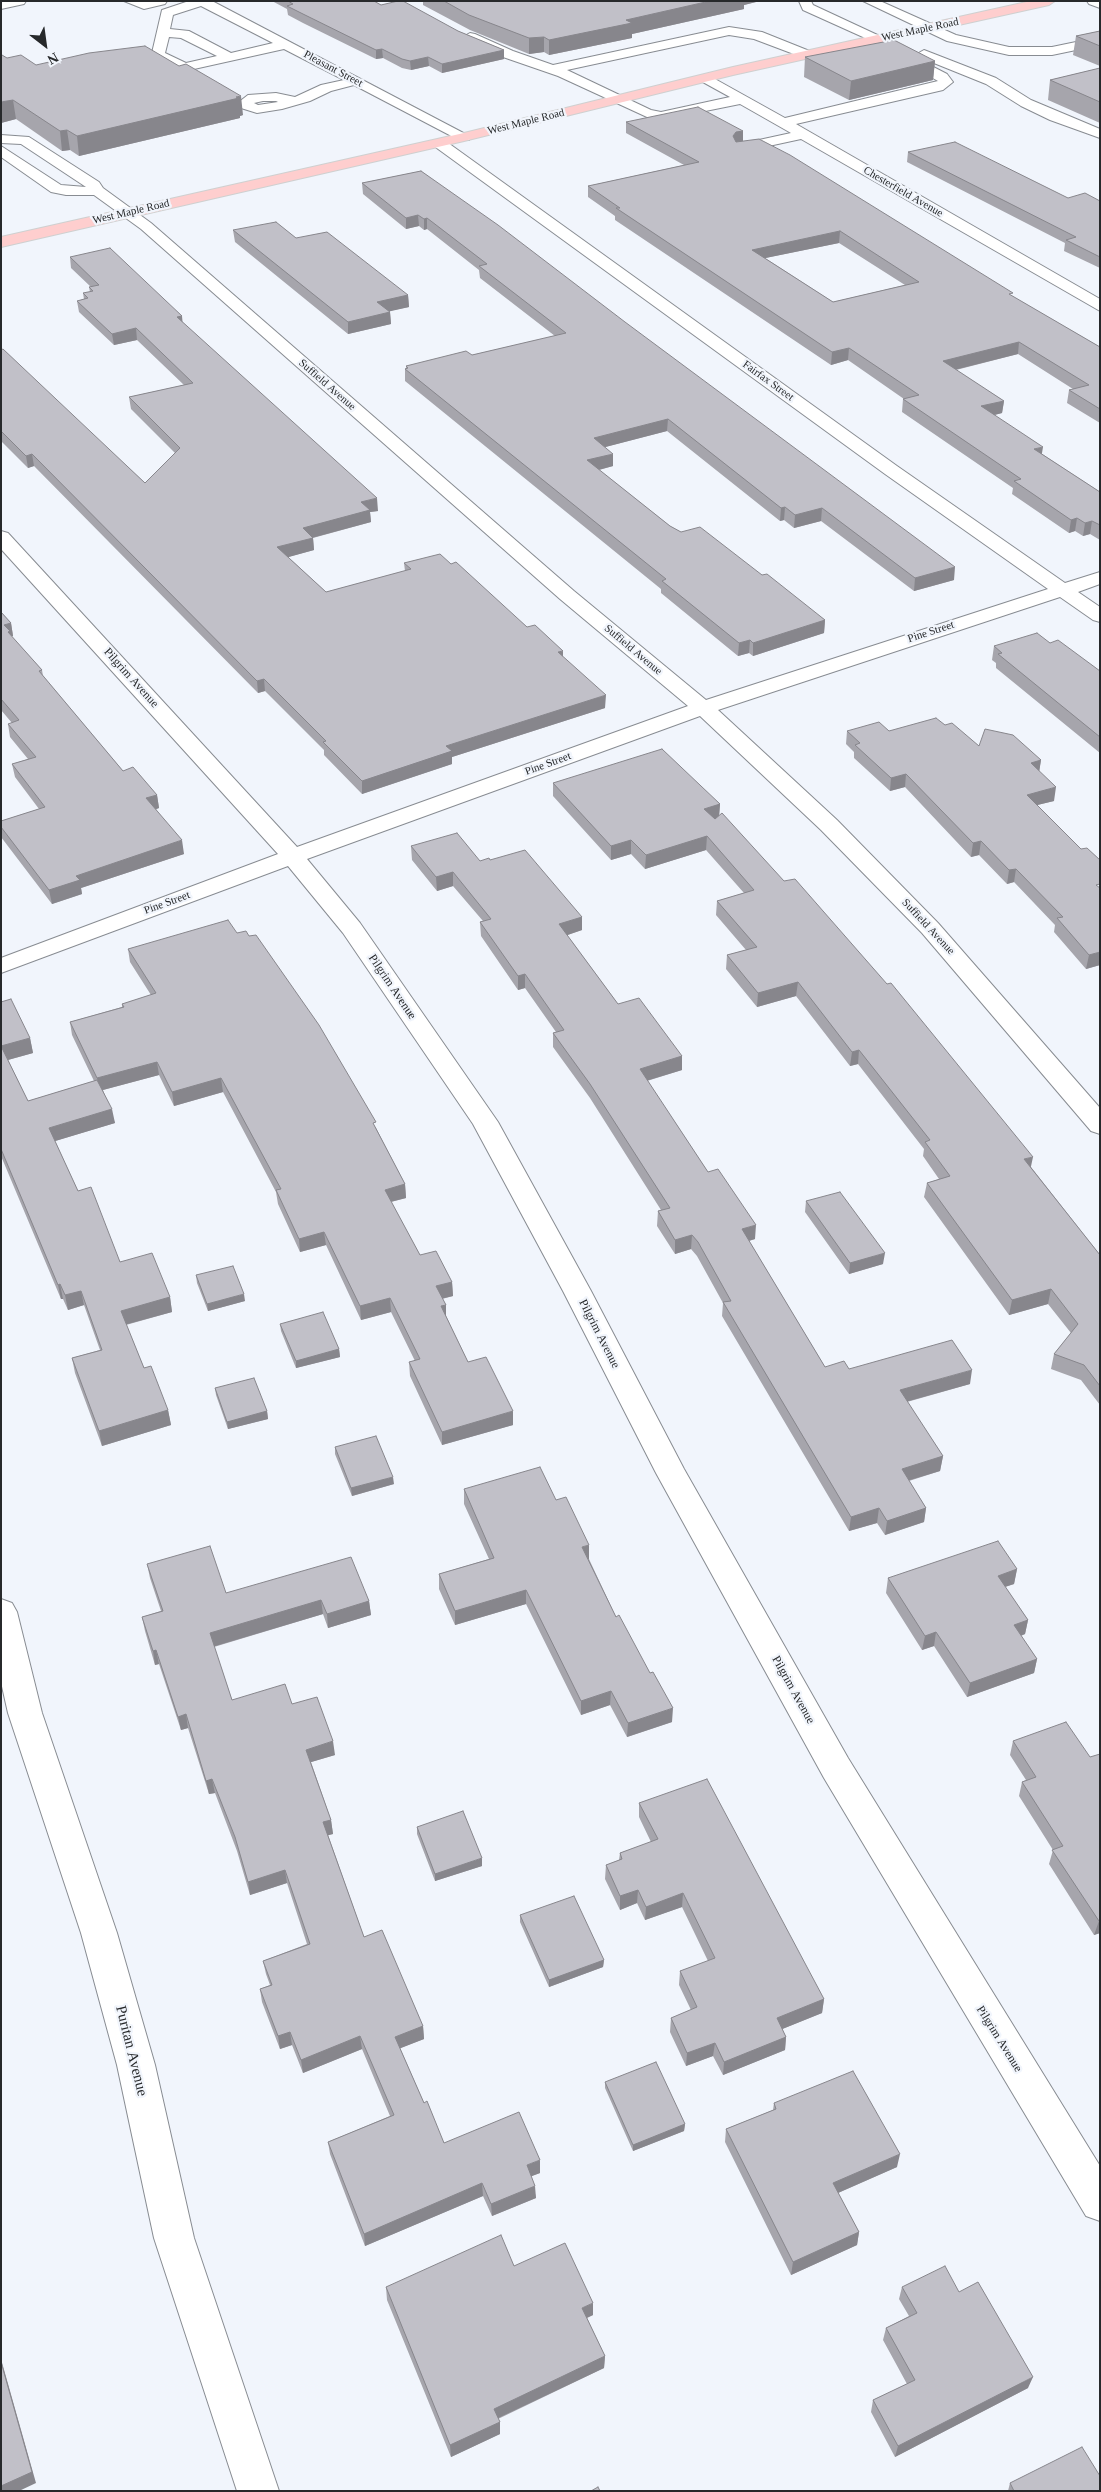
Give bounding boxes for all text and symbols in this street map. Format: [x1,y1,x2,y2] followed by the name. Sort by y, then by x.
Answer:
[880,15,960,45] street label: West Maple Road
[20,20,70,70] north arrow
[301,48,365,90] street label: Pleasant Street
[45,49,61,67] text: N
[486,106,566,138] street label: West Maple Road
[861,164,945,220] street label: Chesterfield Avenue
[91,197,171,227] street label: West Maple Road
[296,357,358,413] street label: Suffield Avenue
[740,358,796,404] street label: Fairfax Street
[906,618,956,646] street label: Pine Street
[601,622,665,678] street label: Suffield Avenue
[100,645,162,711] street label: Pilgrim Avenue
[523,750,573,778] street label: Pine Street
[142,889,192,917] street label: Pine Street
[899,896,957,958] street label: Suffield Avenue
[365,952,419,1022] street label: Pilgrim Avenue
[575,1297,623,1371] street label: Pilgrim Avenue
[768,1654,818,1726] street label: Pilgrim Avenue
[973,2003,1025,2075] street label: Pilgrim Avenue
[111,2004,151,2098] street label: Puritan Avenue

